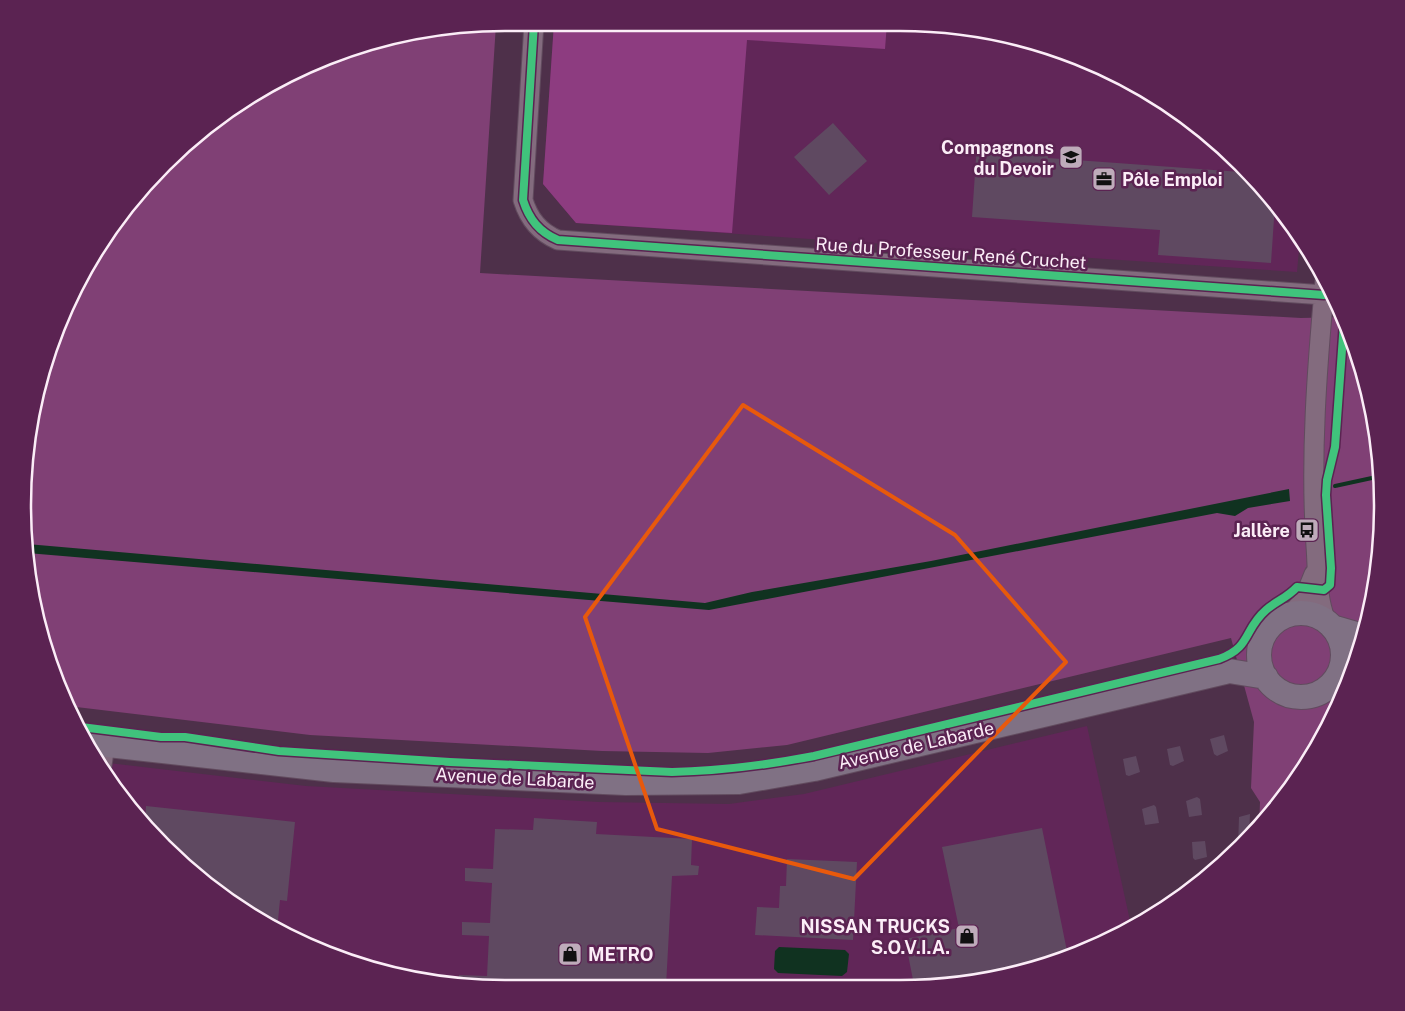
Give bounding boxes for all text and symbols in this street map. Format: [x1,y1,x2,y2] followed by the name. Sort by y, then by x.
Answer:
[941,137,1055,179] place label: Compagnons du Devoir
[1058,144,1084,170] school or university icon: Compagnons du Devoir
[1091,166,1117,192] office icon: Pôle Emploi
[1122,169,1222,190] place label: Pôle Emploi
[815,233,1087,273] street label: Rue du Professeur René Cruchet
[1294,517,1320,543] bus stop icon: Jallère
[1233,520,1290,541] place label: Jallère
[836,717,996,773] street label: Avenue de Labarde
[435,763,595,793] street label: Avenue de Labarde
[800,916,950,958] place label: NISSAN TRUCKS S.O.V.I.A.
[954,923,980,949] shop icon: NISSAN TRUCKS S.O.V.I.A.
[557,941,583,967] shop icon: METRO
[588,944,653,965] place label: METRO

